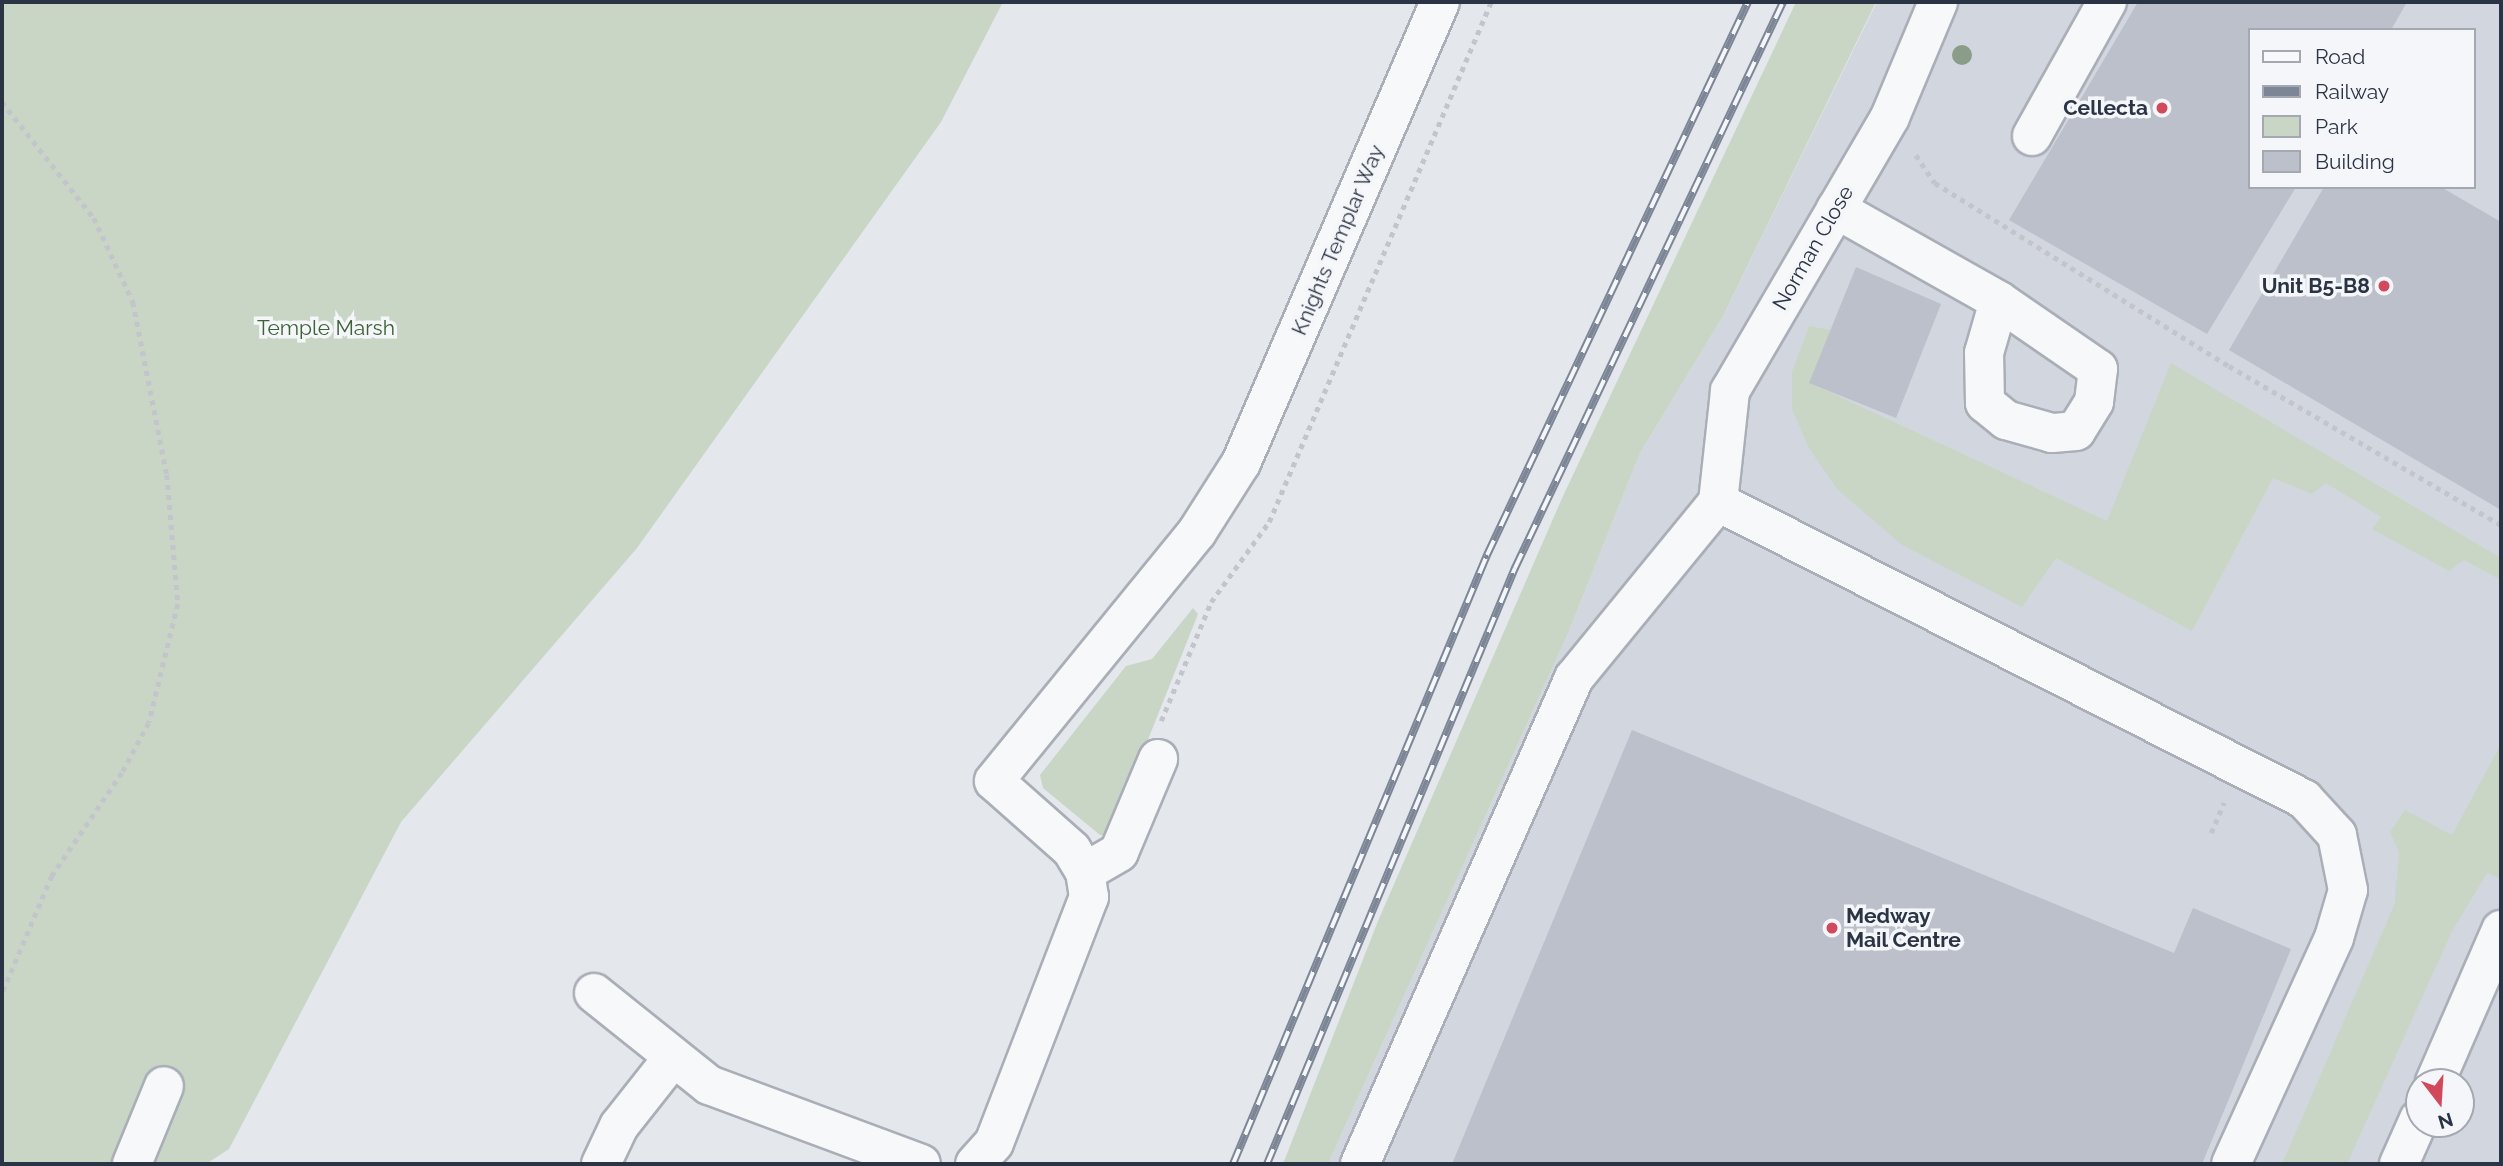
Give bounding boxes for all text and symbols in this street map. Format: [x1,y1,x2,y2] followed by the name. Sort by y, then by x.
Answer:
[2248,28,2475,189] legend
[2315,44,2365,69] text: Road
[2315,79,2389,104] text: Railway
[2063,95,2148,121] place label: Cellecta
[2154,100,2170,116] marker: Cellecta
[2315,114,2358,139] text: Park
[1286,140,1390,340] street label: Knights Templar Way
[2315,149,2395,174] text: Building
[1767,181,1859,315] street label: Norman Close
[2262,273,2370,299] place label: Unit B5-B8
[2376,278,2392,294] marker: Unit B5-B8
[257,315,395,341] park label: Temple Marsh
[1846,903,1961,953] place label: Medway Mail Centre
[1824,920,1840,936] marker: Medway Mail Centre
[2405,1068,2475,1138] north arrow
[2435,1109,2456,1134] text: N

